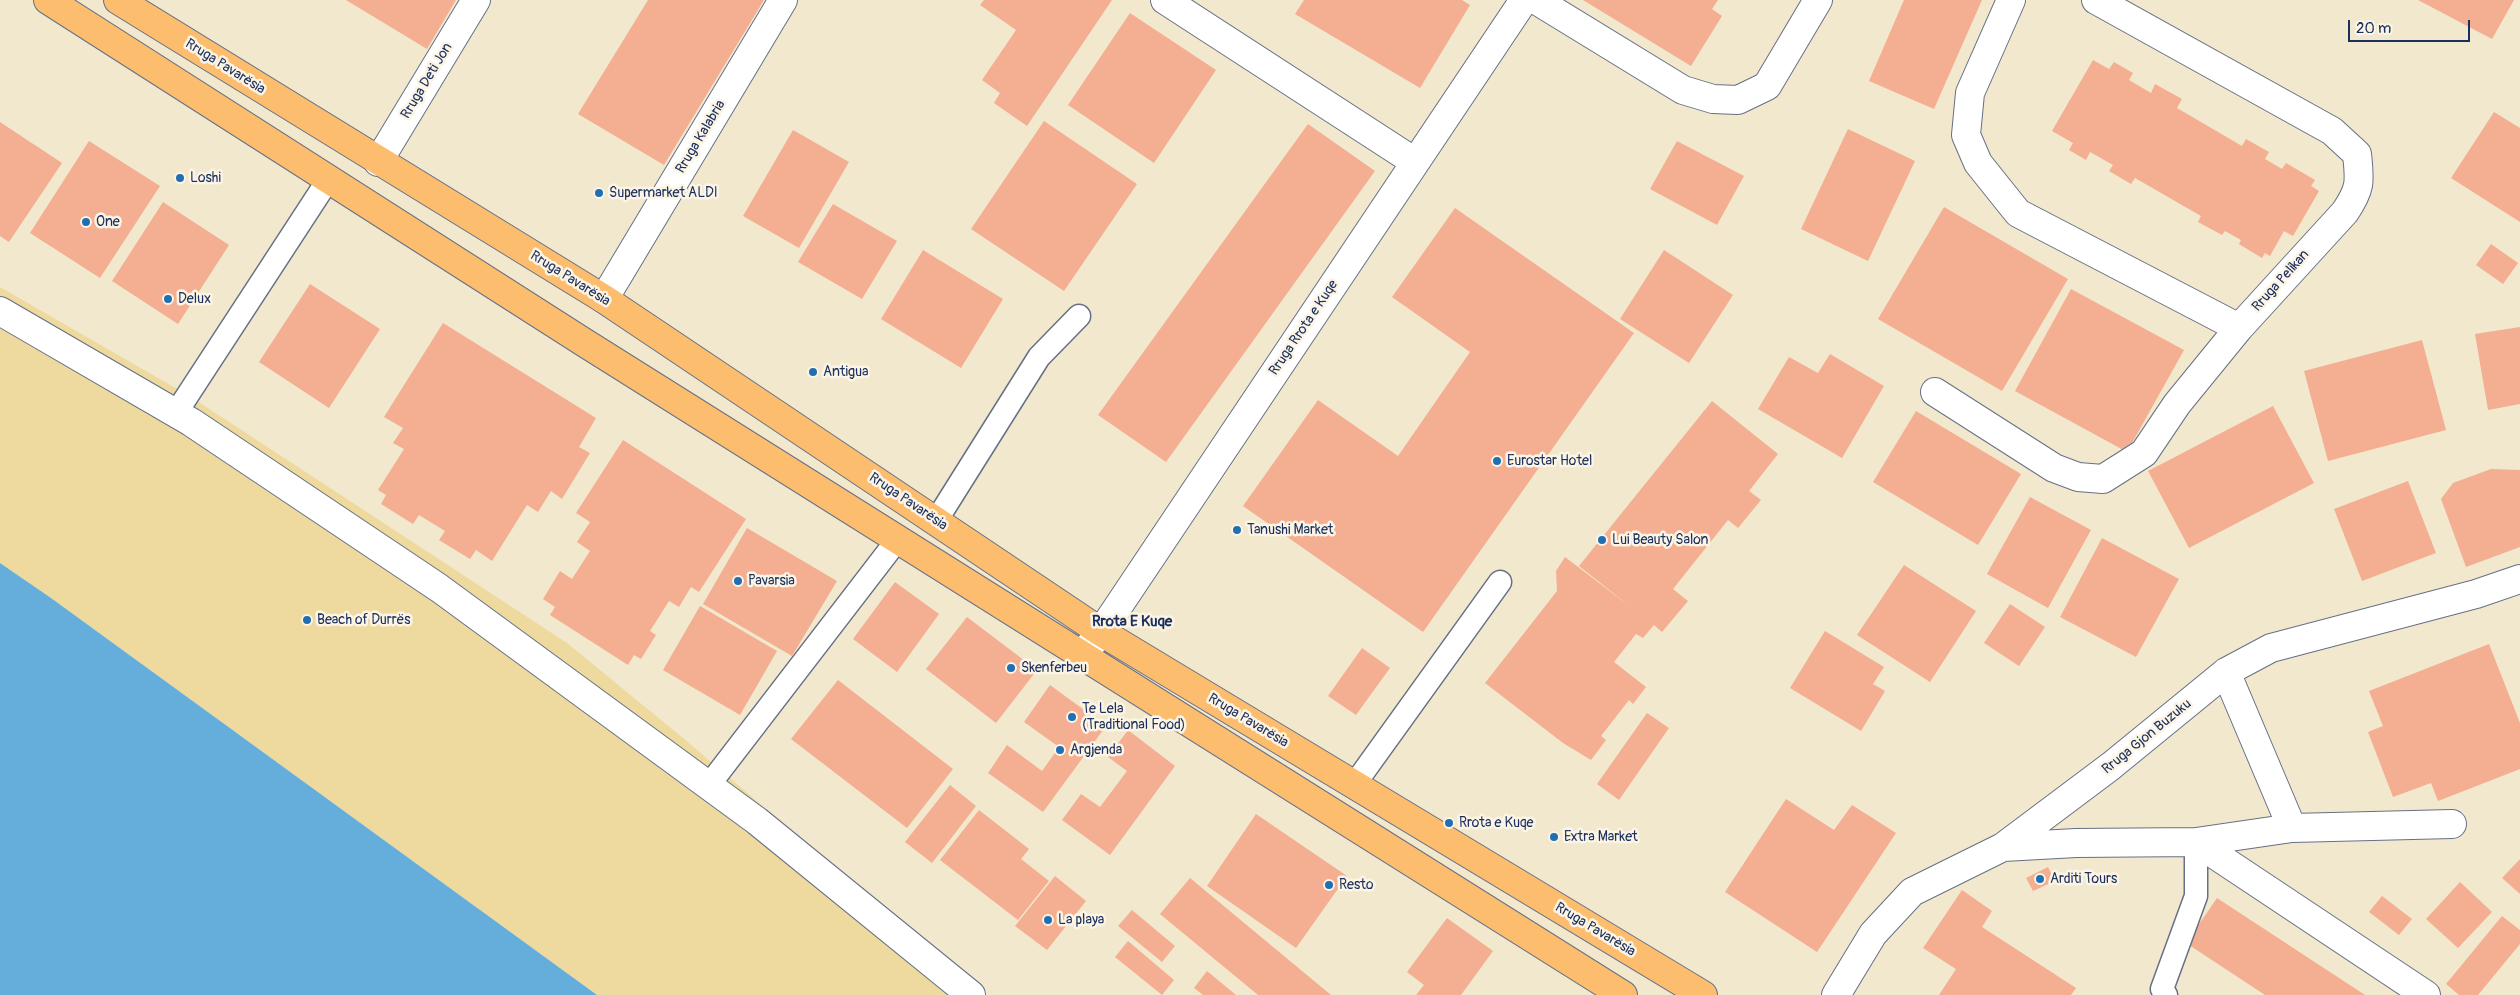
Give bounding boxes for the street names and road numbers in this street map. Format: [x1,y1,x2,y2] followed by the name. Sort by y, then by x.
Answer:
[182,36,268,98] street label: Rruga Pavarësia
[398,40,456,122] street label: Rruga Deti Jon
[673,97,729,177] street label: Rruga Kalabria
[2249,247,2313,315] street label: Rruga Pelikan
[527,248,613,310] street label: Rruga Pavarësia
[1266,277,1342,379] street label: Rruga Rrota e Kuqe
[866,470,950,534] street label: Rruga Pavarësia
[1205,690,1291,752] street label: Rruga Pavarësia
[2099,696,2195,778] street label: Rruga Gjon Buzuku
[1552,899,1638,961] street label: Rruga Pavarësia

